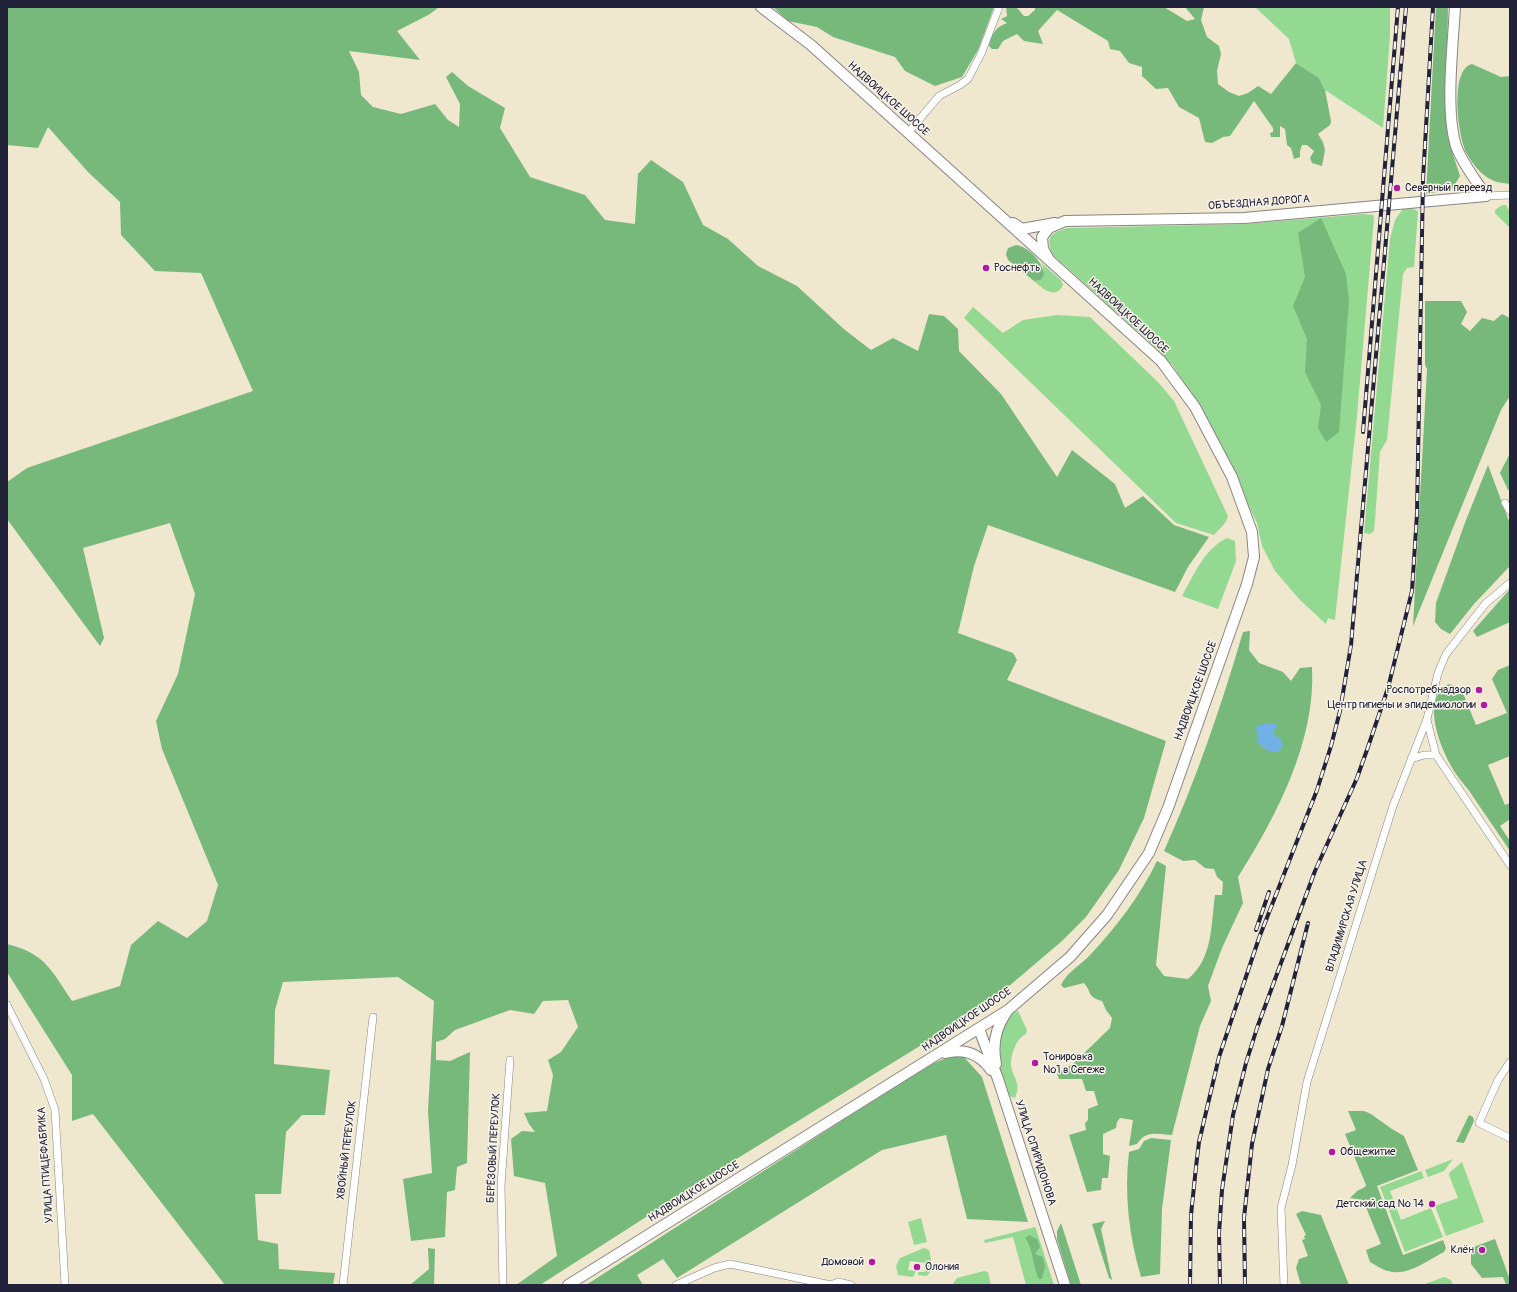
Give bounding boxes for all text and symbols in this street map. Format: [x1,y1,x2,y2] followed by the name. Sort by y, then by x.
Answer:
[845,59,931,139] street label: НАДВОИЦКОЕ ШОССЕ
[1405,181,1492,195] place label: Северный переезд
[1392,183,1402,193] marker: Северный переезд
[1208,193,1310,213] street label: ОБЪЕЗДНАЯ ДОРОГА
[994,261,1040,275] place label: Роснефть
[981,263,991,273] marker: Роснефть
[1085,275,1171,357] street label: НАДВОИЦКОЕ ШОССЕ
[1172,639,1220,743] street label: НАДВОИЦКОЕ ШОССЕ
[1386,683,1471,697] place label: Роспотребнадзор
[1474,685,1484,695] marker: Роспотребнадзор
[1328,698,1476,712] place label: Центр гигиены и эпидемиологии
[1479,700,1489,710] marker: Центр гигиены и эпидемиологии
[1324,858,1370,974] street label: ВЛАДИМИРСКАЯ УЛИЦА
[920,985,1014,1055] street label: НАДВОИЦКОЕ ШОССЕ
[1043,1050,1105,1076] place label: Тонировка №1 в Сегеже
[1030,1058,1040,1068] marker: Тонировка №1 в Сегеже
[485,1093,503,1203] street label: БЕРЁЗОВЫЙ ПЕРЕУЛОК
[1012,1099,1058,1207] street label: УЛИЦА СПИРИДОНОВА
[334,1100,360,1200] street label: ХВОЙНЫЙ ПЕРЕУЛОК
[35,1106,57,1224] street label: УЛИЦА ПТИЦЕФАБРИКА
[1340,1145,1395,1159] place label: Общежитие
[1327,1147,1337,1157] marker: Общежитие
[646,1159,742,1225] street label: НАДВОИЦКОЕ ШОССЕ
[1337,1197,1424,1211] place label: Детский сад № 14
[1427,1199,1437,1209] marker: Детский сад № 14
[1450,1243,1474,1257] place label: Клён
[1477,1245,1487,1255] marker: Клён
[822,1255,864,1269] place label: Домовой
[867,1257,877,1267] marker: Домовой
[925,1260,959,1274] place label: Олония
[912,1262,922,1272] marker: Олония

